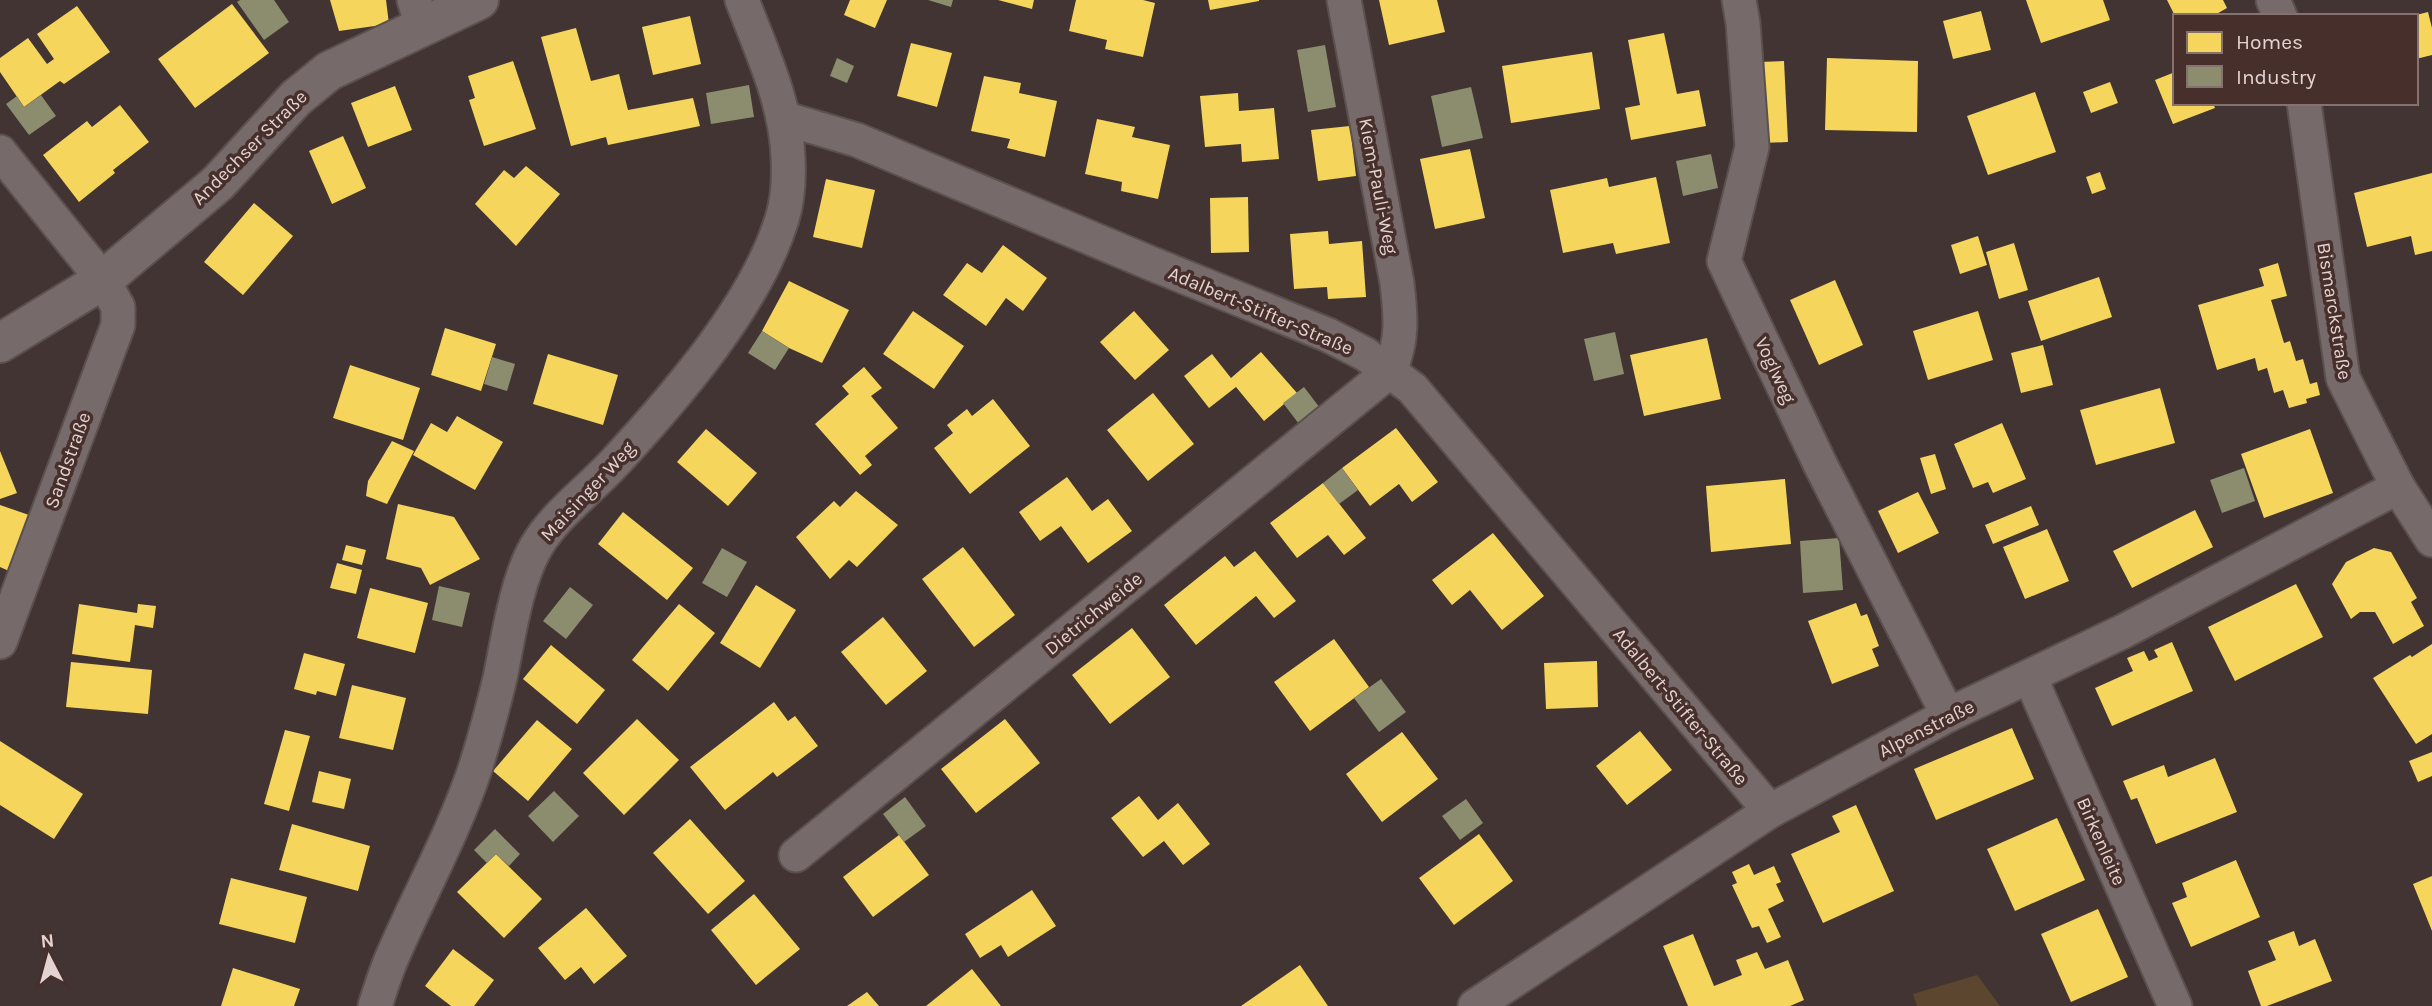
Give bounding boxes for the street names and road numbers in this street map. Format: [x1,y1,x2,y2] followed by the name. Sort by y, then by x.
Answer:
[188,86,312,210] street label: Andechser Straße
[1354,116,1402,256] street label: Kiem-Pauli-Weg
[2312,241,2356,381] street label: Bismarckstraße
[1165,262,1356,360] street label: Adalbert-Stifter-Straße
[1750,334,1800,407] street label: Voglweg
[40,409,95,511] street label: Sandstraße
[536,437,640,546] street label: Maisinger Weg
[1040,568,1147,660] street label: Dietrichweide
[1608,624,1752,790] street label: Adalbert-Stifter-Straße
[1875,695,1978,762] street label: Alpenstraße
[2072,794,2130,889] street label: Birkenleite

